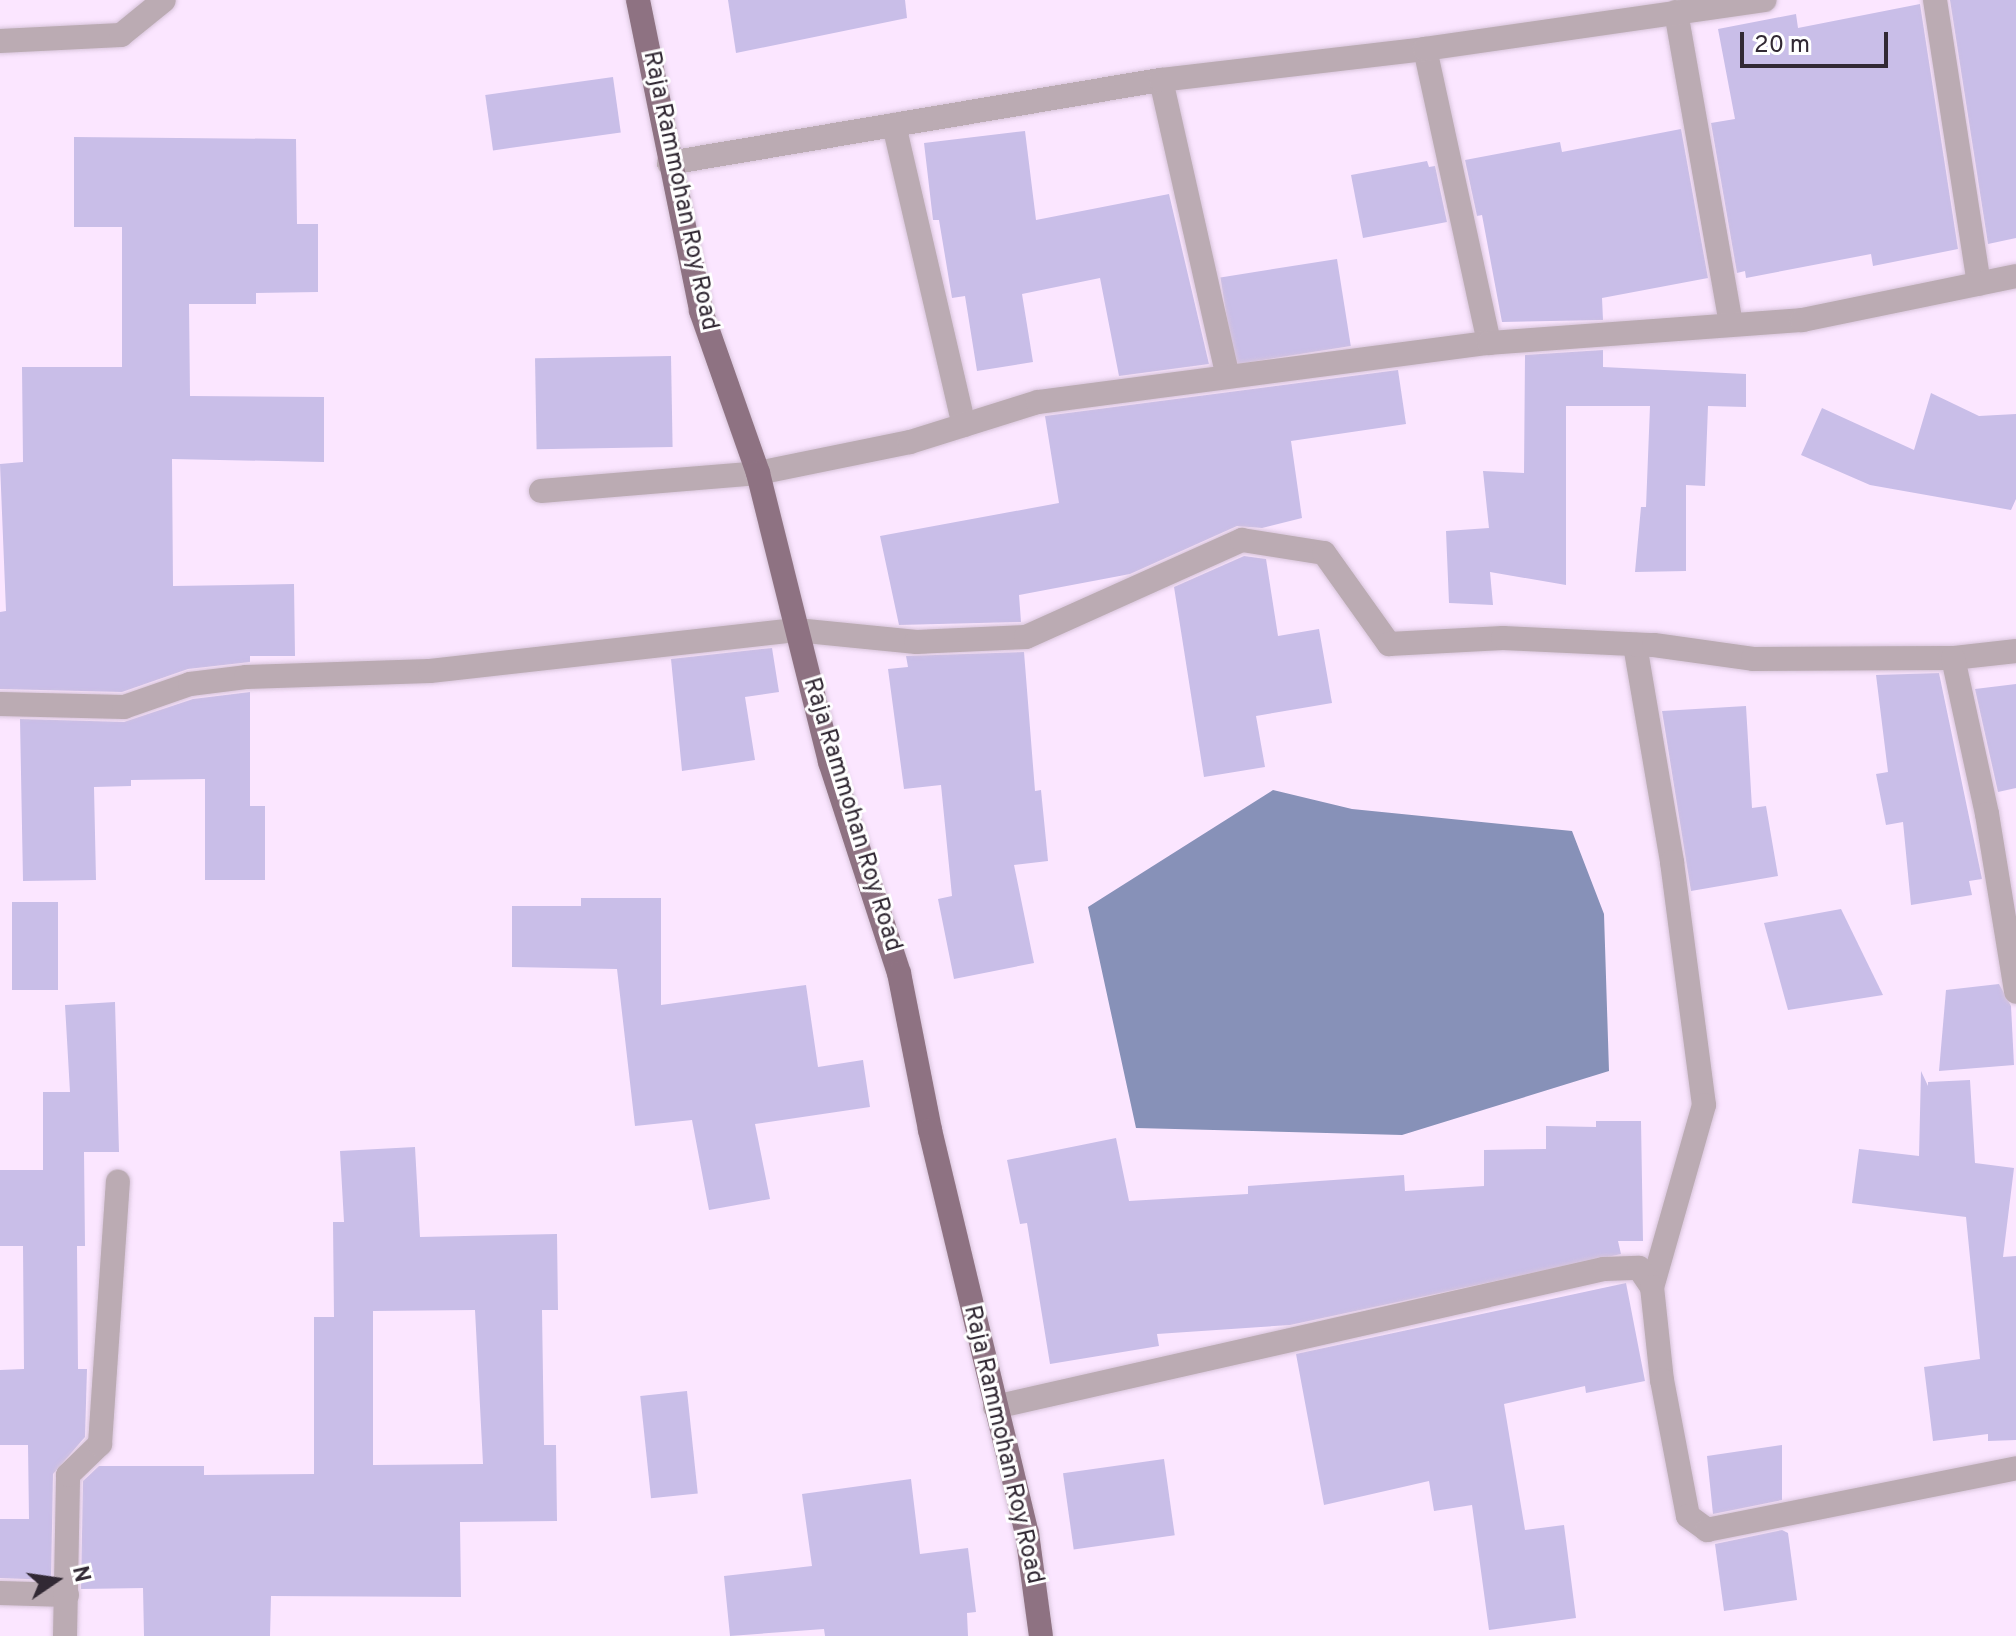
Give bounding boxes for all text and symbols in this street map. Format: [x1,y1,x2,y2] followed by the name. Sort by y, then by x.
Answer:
[1744,16,1892,66] scale bar
[1754,31,1810,61] text: 20 m
[635,49,723,333] street label: Raja Rammohan Roy Road
[796,674,906,956] street label: Raja Rammohan Roy Road
[956,1303,1048,1587] street label: Raja Rammohan Roy Road
[16,1540,96,1620] north arrow
[65,1564,95,1585] text: N

